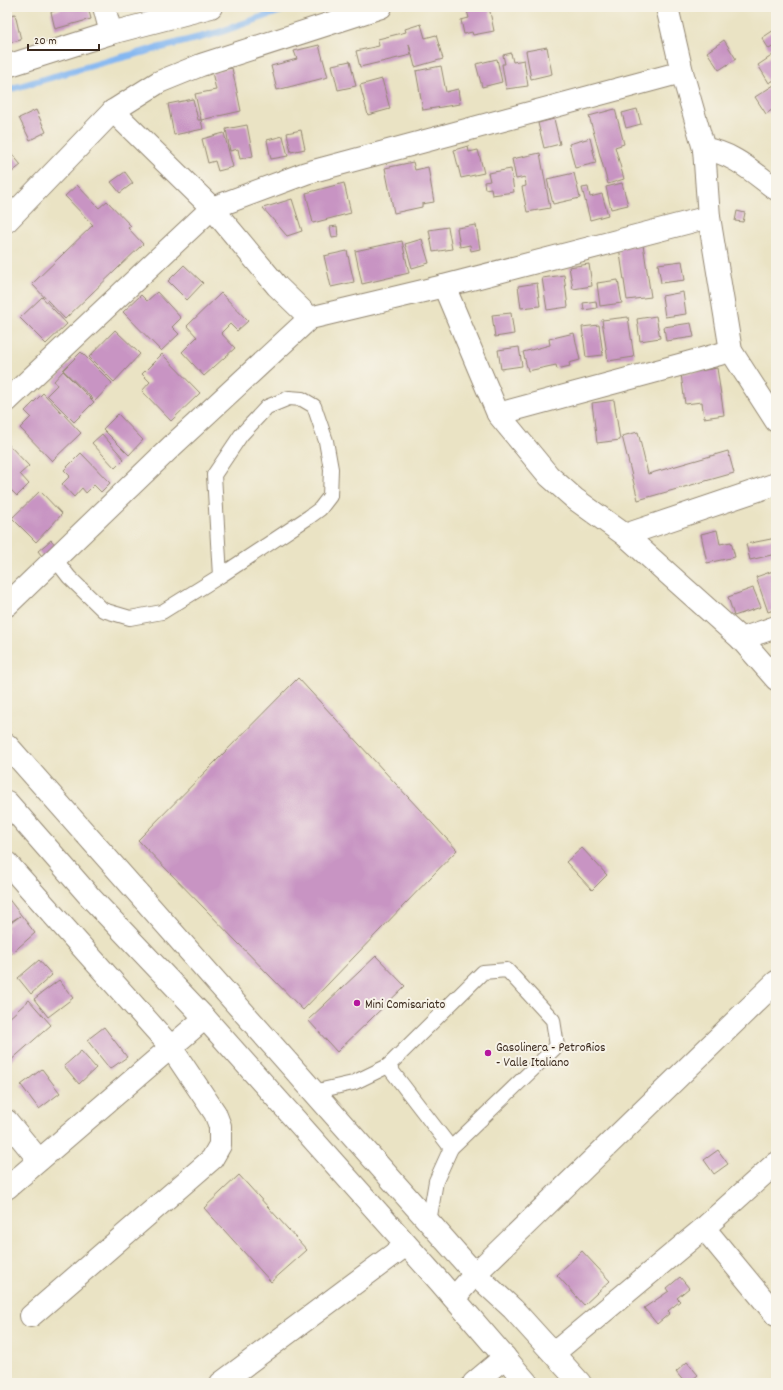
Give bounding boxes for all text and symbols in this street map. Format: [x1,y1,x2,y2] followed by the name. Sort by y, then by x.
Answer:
[28,26,99,52] scale bar
[34,33,57,50] text: 20 m
[365,996,446,1015] place label: Mini Comisariato
[352,998,362,1008] marker: Mini Comisariato
[496,1039,605,1073] place label: Gasolinera - PetroRios - Valle Italiano
[483,1048,493,1058] marker: Gasolinera - PetroRios - Valle Italiano

